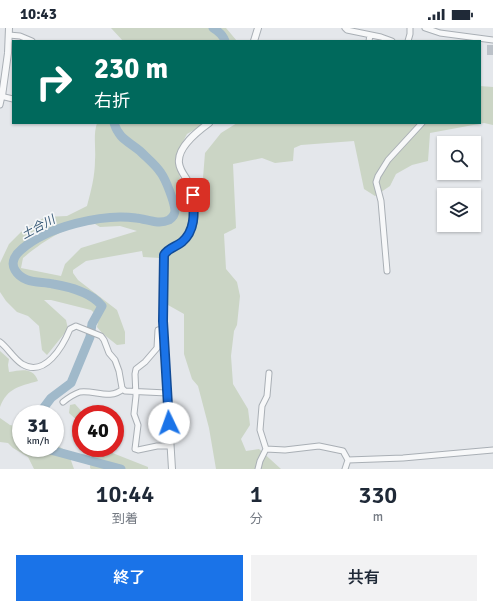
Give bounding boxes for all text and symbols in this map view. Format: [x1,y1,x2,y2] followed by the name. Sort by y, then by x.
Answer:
[20,5,57,23] text: 10:43
[94,52,168,86] text: 230 m
[28,56,80,108] icon: right
[94,90,130,112] text: 右折
[437,136,481,232] map controls
[437,136,481,180] button: search
[176,178,210,212] pin
[182,184,204,206] icon: arrive
[437,188,481,232] button: layers
[19,211,59,243] water label: 土合川
[148,402,190,444] position arrow
[72,405,124,457] speed limit sign: 40
[27,413,49,438] text: 31
[27,435,49,447] text: km/h
[96,479,154,509] text: 10:44
[250,479,263,509] text: 1
[358,480,397,510] text: 330
[373,509,383,525] text: m
[112,511,138,527] text: 到着
[250,511,263,527] text: 分
[16,555,243,601] button: 終了
[251,555,477,601] button: 共有

